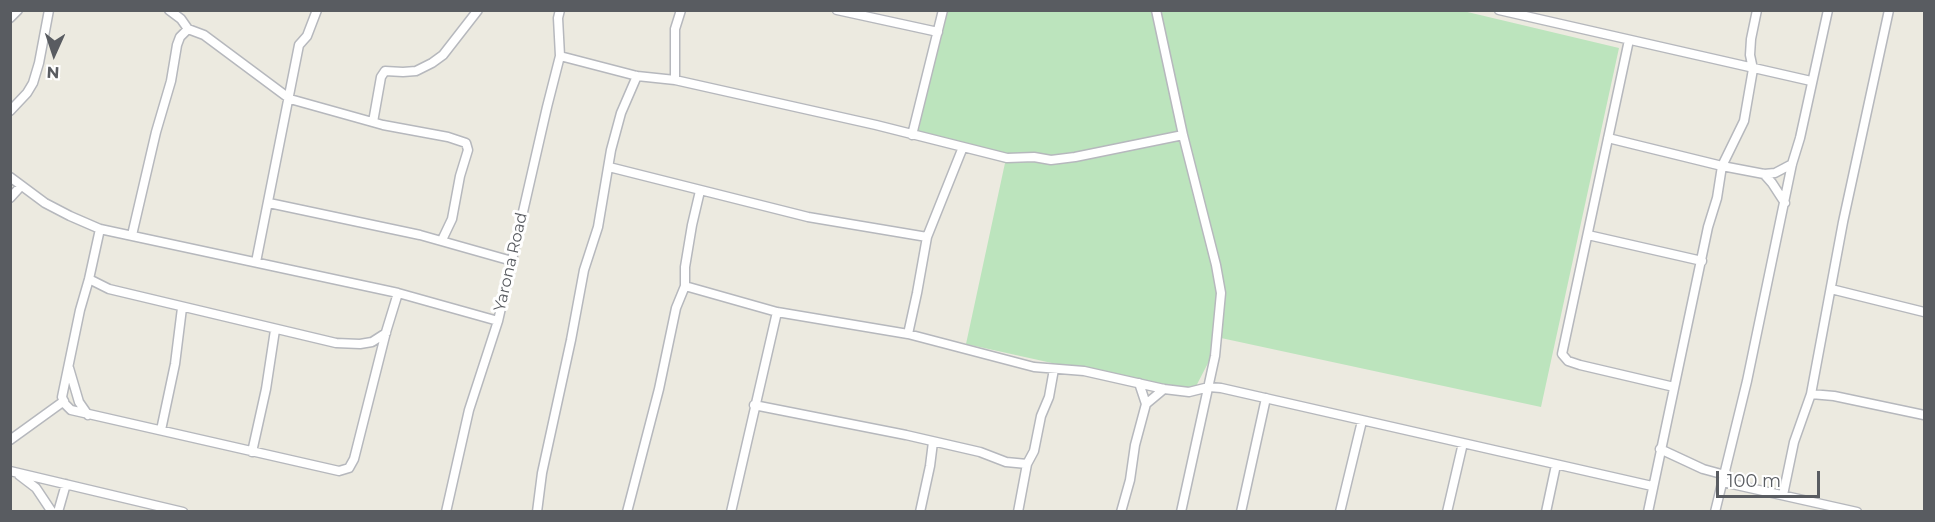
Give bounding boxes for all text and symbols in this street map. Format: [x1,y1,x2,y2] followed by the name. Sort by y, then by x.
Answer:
[24,24,84,84] north arrow
[46,63,60,82] text: N
[490,211,532,313] street label: Yarona Road
[1719,459,1822,497] scale bar
[1727,470,1781,492] text: 100 m

